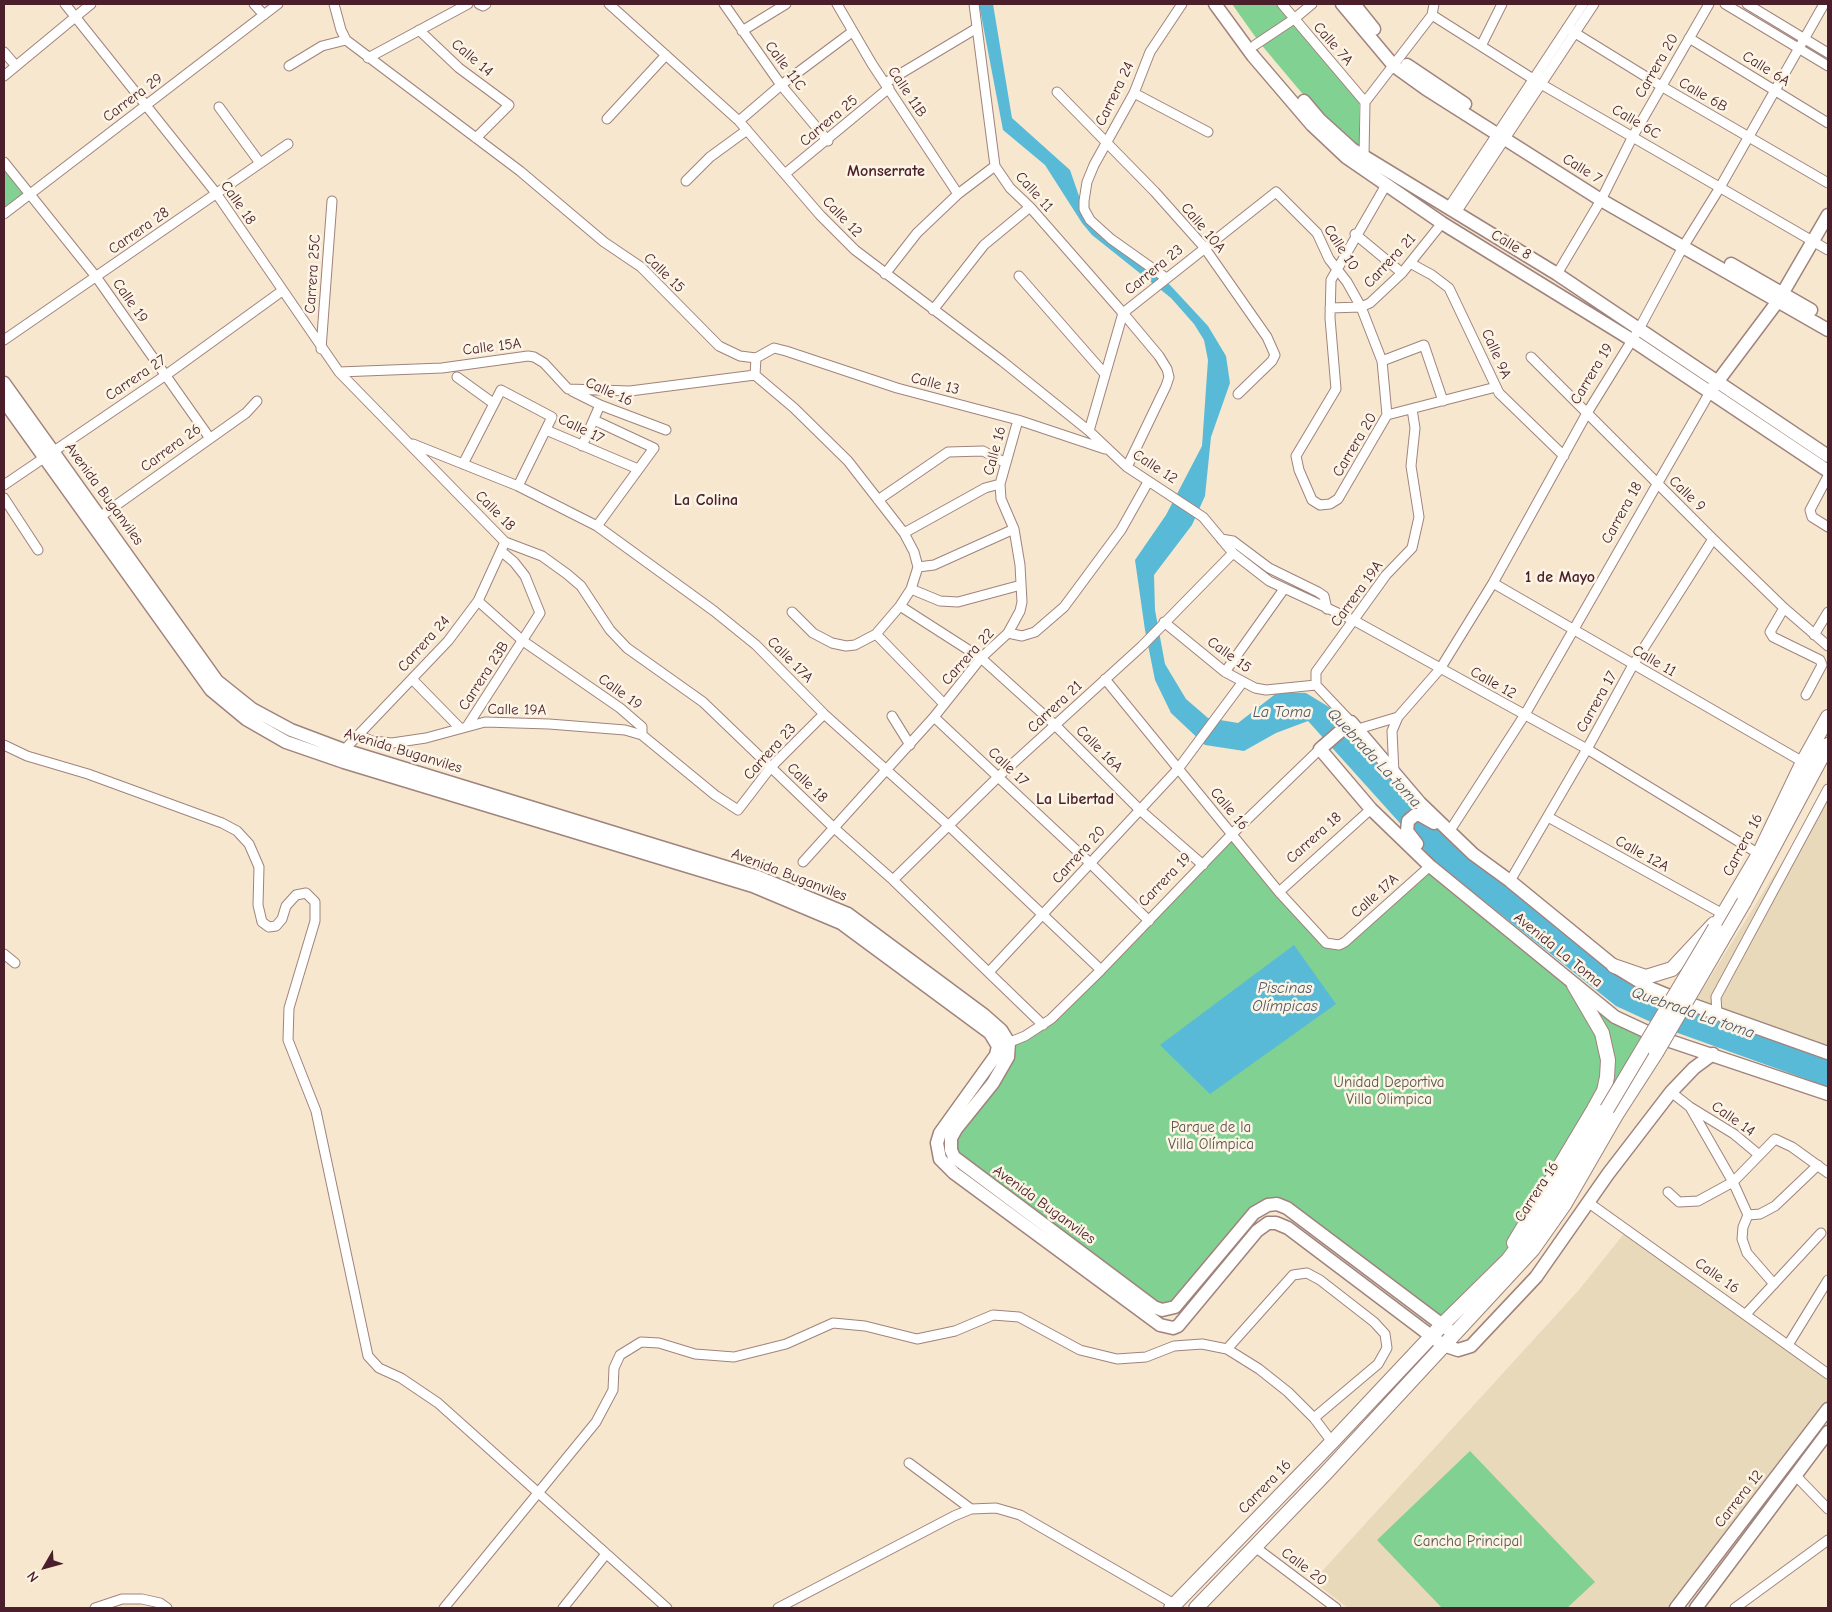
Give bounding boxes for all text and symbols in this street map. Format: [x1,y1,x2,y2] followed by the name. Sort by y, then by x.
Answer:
[1309,19,1357,69] street label: Calle 7A
[1631,31,1683,101] street label: Carrera 20
[447,35,497,81] street label: Calle 14
[761,38,809,94] street label: Calle 11C
[1739,47,1793,91] street label: Calle 6A
[1092,59,1138,129] street label: Carrera 24
[884,63,930,121] street label: Calle 11B
[100,70,166,126] street label: Carrera 29
[1675,74,1731,116] street label: Calle 6B
[796,91,862,151] street label: Carrera 25
[1608,101,1664,143] street label: Calle 6C
[1559,150,1605,188] street label: Calle 7
[847,161,925,181] district label: Monserrate
[1011,168,1057,216] street label: Calle 11
[216,177,260,229] street label: Calle 18
[818,193,866,241] street label: Calle 12
[1177,199,1229,257] street label: Calle 10A
[105,204,173,258] street label: Carrera 28
[1320,222,1362,274] street label: Calle 10
[1488,226,1534,264] street label: Calle 8
[1360,230,1420,292] street label: Carrera 21
[301,234,325,314] street label: Carrera 25C
[1121,241,1187,299] street label: Carrera 23
[640,249,688,297] street label: Calle 15
[108,275,152,327] street label: Calle 19
[1477,326,1515,382] street label: Calle 9A
[462,334,522,360] street label: Calle 15A
[1567,340,1617,408] street label: Carrera 19
[102,351,170,405] street label: Carrera 27
[909,369,961,399] street label: Calle 13
[582,374,636,410] street label: Calle 16
[555,410,607,448] street label: Calle 17
[1329,410,1381,480] street label: Carrera 20
[137,420,205,476] street label: Carrera 26
[980,424,1010,478] street label: Calle 16
[61,439,147,549] street label: Avenida Buganviles
[1129,446,1181,488] street label: Calle 12
[1665,472,1709,516] street label: Calle 9
[1598,479,1646,547] street label: Carrera 18
[471,487,519,535] street label: Calle 18
[674,490,738,510] district label: La Colina
[1327,558,1387,630] street label: Carrera 19A
[1525,567,1595,587] district label: 1 de Mayo
[394,612,454,676] street label: Carrera 24
[938,625,998,689] street label: Carrera 22
[763,633,817,687] street label: Calle 17A
[1203,633,1255,677] street label: Calle 15
[455,638,513,714] street label: Carrera 23B
[1629,641,1679,681] street label: Calle 11
[1467,663,1519,703] street label: Calle 12
[1573,668,1621,736] street label: Carrera 17
[595,670,645,714] street label: Calle 19
[1024,677,1086,737] street label: Carrera 21
[488,700,546,720] street label: Calle 19A
[1253,702,1311,722] water label: La Toma
[1323,704,1425,812] water label: Quebrada La toma
[740,720,800,784] street label: Carrera 23
[1072,722,1126,776] street label: Calle 16A
[342,725,464,777] street label: Avenida Buganviles
[984,744,1032,790] street label: Calle 17
[783,759,831,807] street label: Calle 18
[1206,784,1252,834] street label: Calle 16
[1036,789,1114,809] district label: La Libertad
[1283,809,1345,867] street label: Carrera 18
[1719,810,1767,880] street label: Carrera 16
[1048,822,1110,888] street label: Carrera 20
[1612,832,1672,876] street label: Calle 12A
[729,845,849,905] street label: Avenida Buganviles
[1135,849,1195,911] street label: Carrera 19
[1348,870,1402,922] street label: Calle 17A
[1510,909,1606,991] street label: Avenida La Toma
[1252,978,1318,1016] water label: Piscinas Olímpicas
[1629,983,1757,1043] water label: Quebrada La toma
[1334,1074,1444,1109] park label: Unidad Deportiva Villa Olimpica
[1708,1098,1758,1140] street label: Calle 14
[1168,1119,1254,1154] park label: Parque de la Villa Olímpica
[1511,1158,1563,1226] street label: Carrera 16
[989,1162,1099,1248] street label: Avenida Buganviles
[1691,1254,1743,1298] street label: Calle 16
[1235,1456,1295,1518] street label: Carrera 16
[1711,1467,1767,1531] street label: Carrera 12
[1414,1533,1522,1551] park label: Cancha Principal
[20,1542,70,1592] north arrow
[1277,1544,1331,1590] street label: Calle 20
[23,1568,42,1585] text: N

